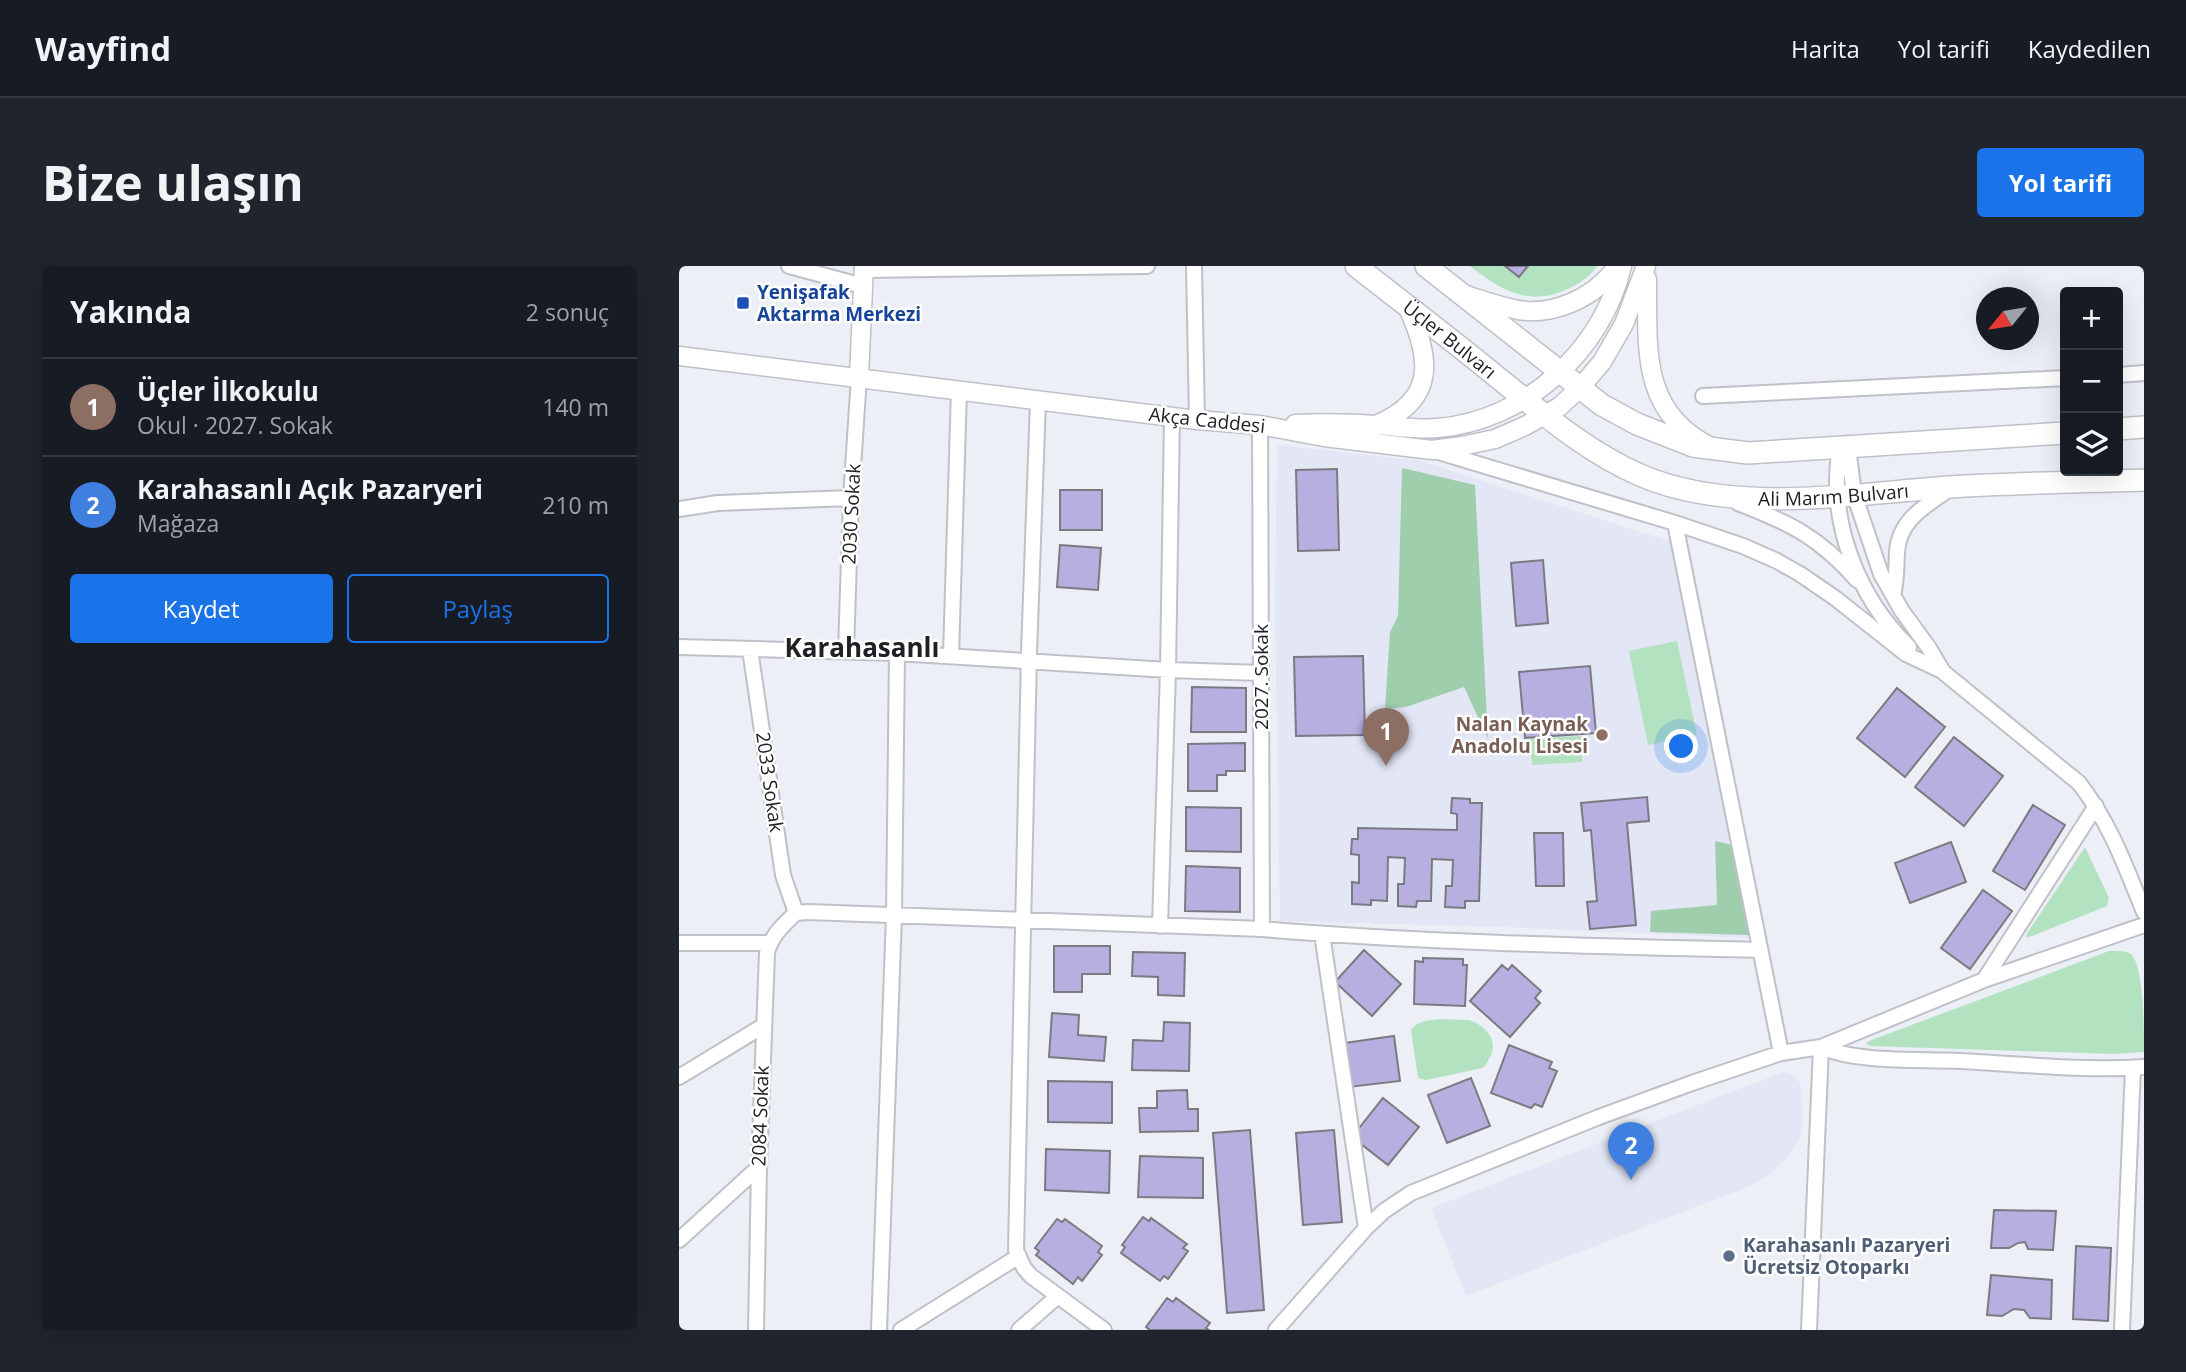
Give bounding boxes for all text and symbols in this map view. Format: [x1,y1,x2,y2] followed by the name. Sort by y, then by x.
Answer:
[35,26,171,71] text: Wayfind
[1791,32,1860,65] text: Harita
[1898,32,1990,65] text: Yol tarifi
[2028,32,2151,65] text: Kaydedilen
[1977,148,2144,217] button: Yol tarifi
[42,149,304,215] text: Bize ulaşın
[757,279,921,327] place label: Yenişafak Aktarma Merkezi
[1976,287,2039,350] north arrow
[2060,287,2123,476] map controls
[2060,287,2123,350] button: +
[70,291,191,332] text: Yakında
[1398,294,1502,384] street label: Üçler Bulvarı
[735,295,751,311] marker: Yenişafak Aktarma Merkezi
[526,296,609,328] text: 2 sonuç
[2060,350,2123,413] button: −
[137,373,319,409] text: Üçler İlkokulu
[86,391,100,423] text: 1
[542,391,609,423] text: 140 m
[1148,401,1266,439] street label: Akça Caddesi
[137,409,333,441] text: Okul · 2027. Sokak
[2060,413,2123,476] button: layers
[835,463,867,565] street label: 2030 Sokak
[137,471,483,507] text: Karahasanlı Açık Pazaryeri
[1758,477,1910,512] street label: Ali Marım Bulvarı
[86,489,100,521] text: 2
[542,489,609,521] text: 210 m
[137,507,219,539] text: Mağaza
[70,574,333,643] button: Kaydet
[347,574,609,643] button: Paylaş
[1248,624,1274,730] street label: 2027. Sokak
[785,629,939,665] district label: Karahasanlı
[1363,708,1409,766] pin: 1
[1451,711,1588,759] place label: Nalan Kaynak Anadolu Lisesi
[1594,727,1610,743] marker: Nalan Kaynak Anadolu Lisesi
[1664,729,1698,763] your location
[750,730,790,834] street label: 2033 Sokak
[745,1065,775,1167] street label: 2084 Sokak
[1608,1122,1654,1180] pin: 2
[1743,1232,1950,1280] place label: Karahasanlı Pazaryeri Ücretsiz Otoparkı
[1721,1248,1737,1264] marker: Karahasanlı Pazaryeri Ücretsiz Otoparkı

